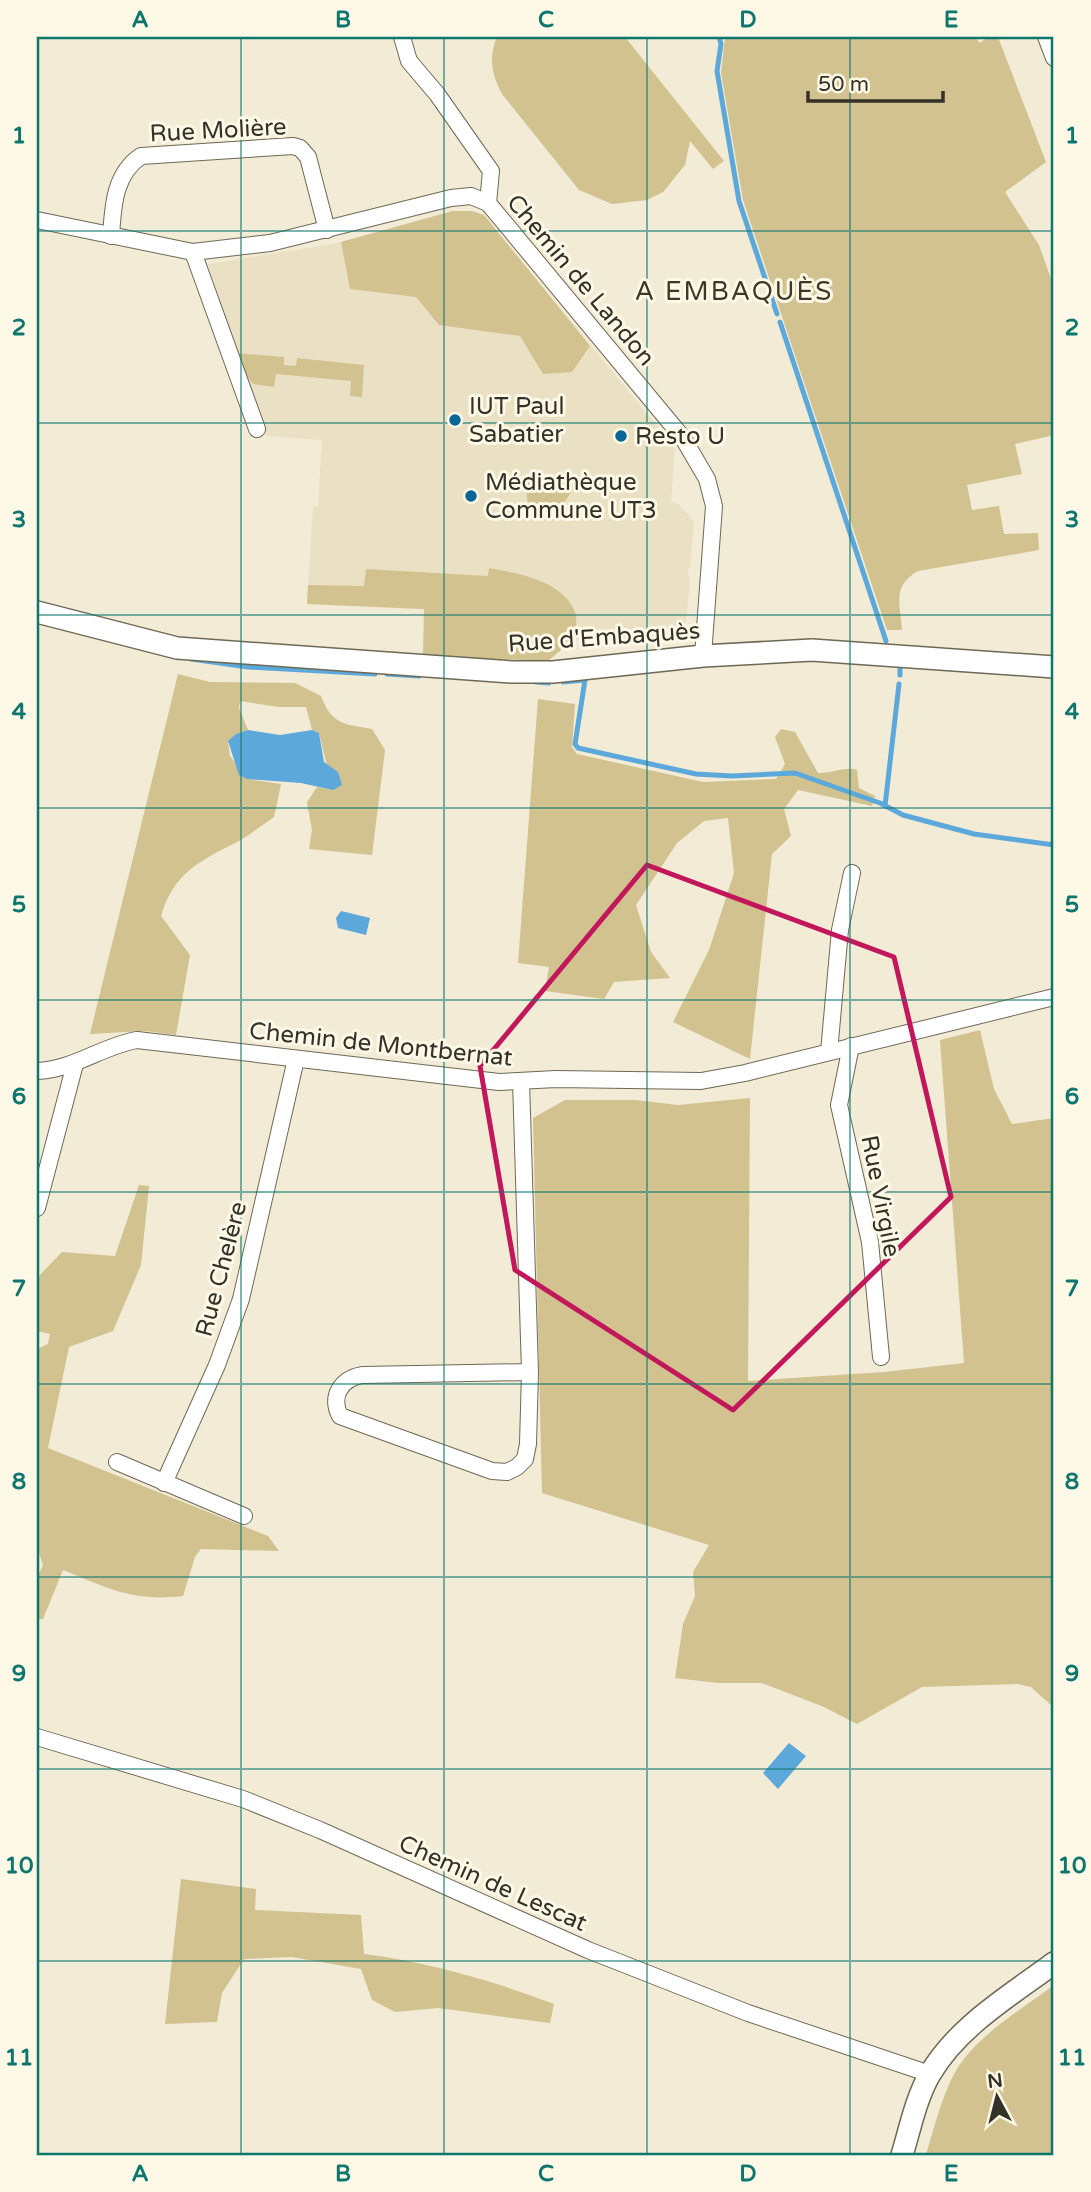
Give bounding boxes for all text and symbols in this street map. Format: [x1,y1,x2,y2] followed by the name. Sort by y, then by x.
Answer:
[131,6,149,34] text: A
[335,6,351,34] text: B
[538,6,554,34] text: C
[739,6,757,34] text: D
[944,6,958,34] text: E
[808,60,942,104] scale bar
[818,72,869,97] text: 50 m
[149,112,287,149] street label: Rue Molière
[12,122,26,150] text: 1
[1065,122,1079,150] text: 1
[500,189,661,372] street label: Chemin de Landon
[635,276,833,307] district label: A EMBAQUÈS
[12,314,26,342] text: 2
[1065,314,1079,342] text: 2
[469,392,564,449] place label: IUT Paul Sabatier
[447,412,463,428] marker: IUT Paul Sabatier
[635,422,725,451] place label: Resto U
[613,428,629,444] marker: Resto U
[485,468,657,525] place label: Médiathèque Commune UT3
[463,488,479,504] marker: Médiathèque Commune UT3
[12,506,26,534] text: 3
[1065,506,1079,534] text: 3
[507,616,701,659] street label: Rue d'Embaquès
[12,698,27,726] text: 4
[1065,698,1080,726] text: 4
[12,891,26,919] text: 5
[1065,891,1079,919] text: 5
[248,1016,514,1073] street label: Chemin de Montbernat
[12,1083,26,1111] text: 6
[1065,1083,1079,1111] text: 6
[854,1133,907,1259] street label: Rue Virgile
[190,1199,253,1340] street label: Rue Chelère
[12,1275,26,1303] text: 7
[1065,1275,1079,1303] text: 7
[12,1468,26,1496] text: 8
[1065,1468,1079,1496] text: 8
[12,1660,26,1688] text: 9
[1065,1660,1079,1688] text: 9
[394,1829,591,1938] street label: Chemin de Lescat
[5,1852,33,1880] text: 10
[1058,1852,1086,1880] text: 10
[5,2044,33,2072] text: 11
[1058,2044,1086,2072] text: 11
[962,2062,1032,2132] north arrow
[986,2069,1004,2093] text: N
[131,2160,149,2188] text: A
[335,2160,351,2188] text: B
[538,2160,554,2188] text: C
[739,2160,757,2188] text: D
[944,2160,958,2188] text: E

